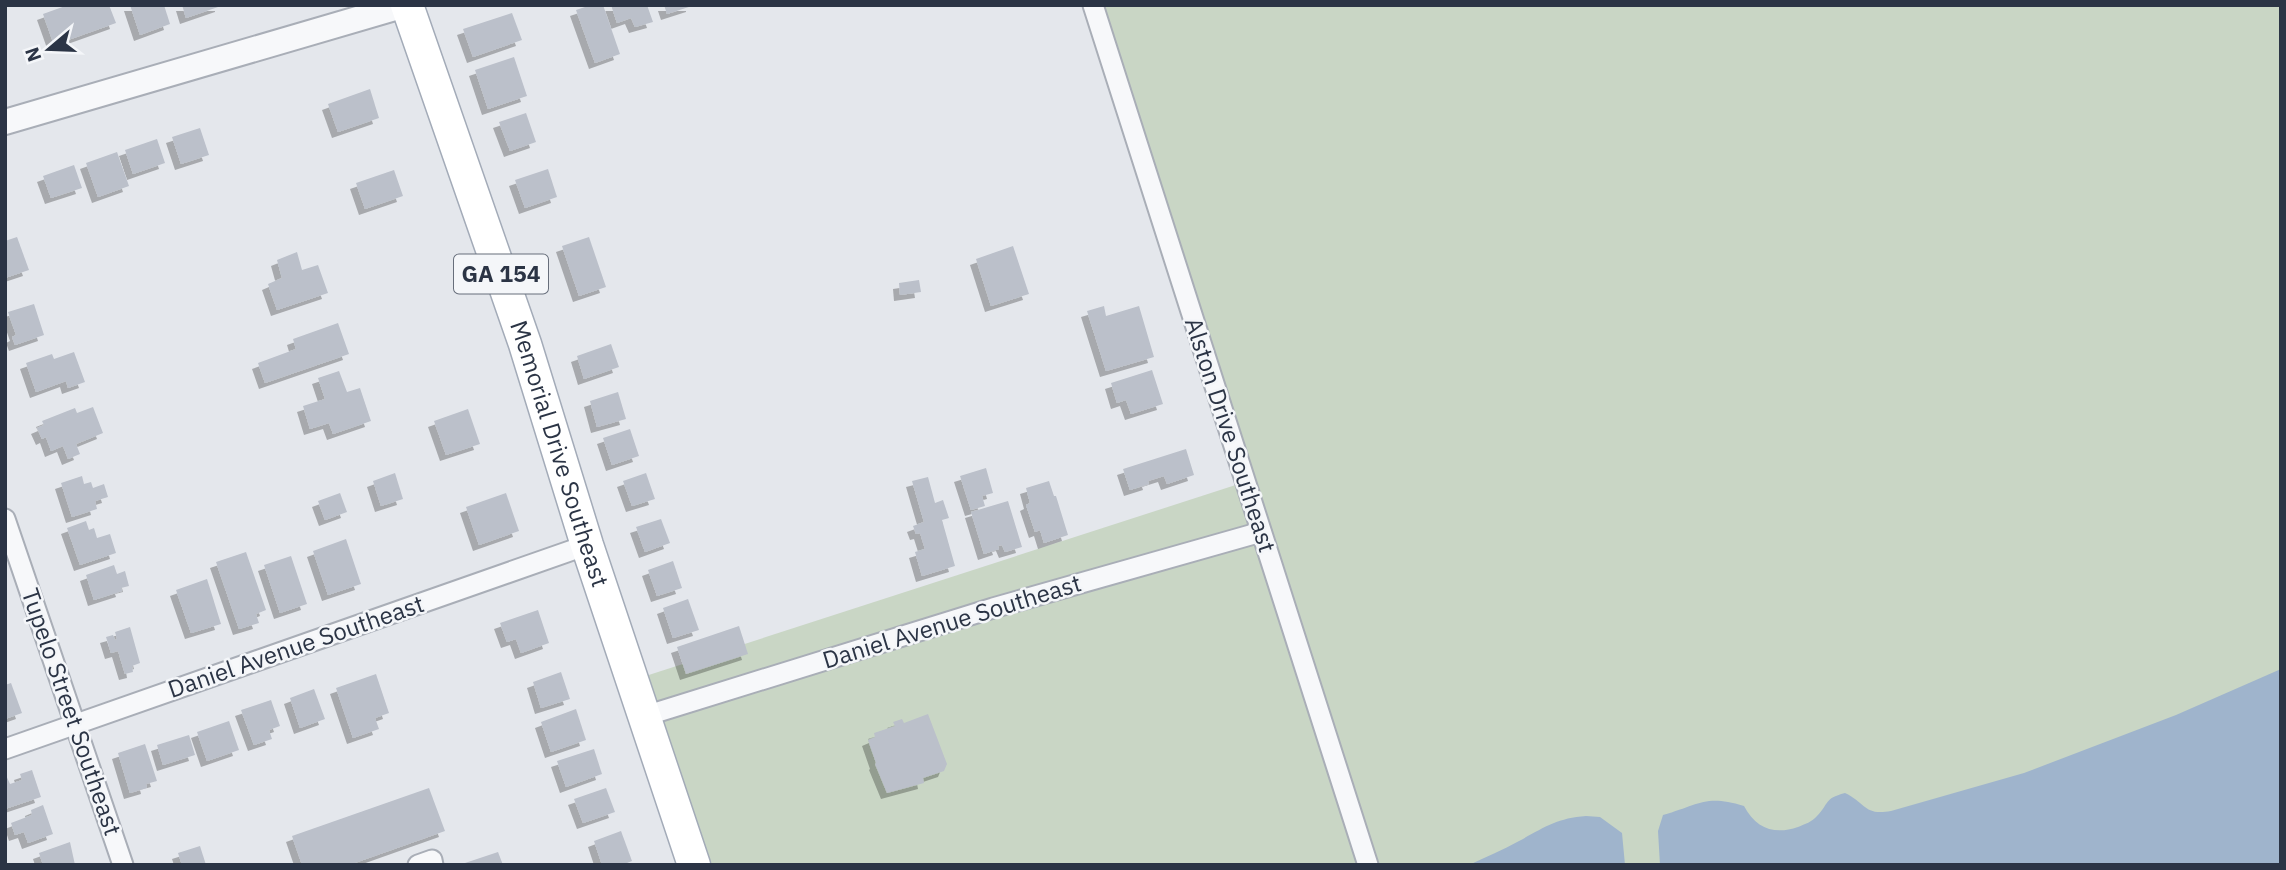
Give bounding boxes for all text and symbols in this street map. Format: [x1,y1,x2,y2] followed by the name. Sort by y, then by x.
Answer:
[14,14,84,84] north arrow
[19,44,47,65] text: N
[454,255,548,294] road number: GA 154
[1178,313,1284,556] street label: Alston Drive Southeast
[503,316,617,591] street label: Memorial Drive Southeast
[819,566,1085,676] street label: Daniel Avenue Southeast
[15,584,129,840] street label: Tupelo Street Southeast
[163,587,428,705] street label: Daniel Avenue Southeast

